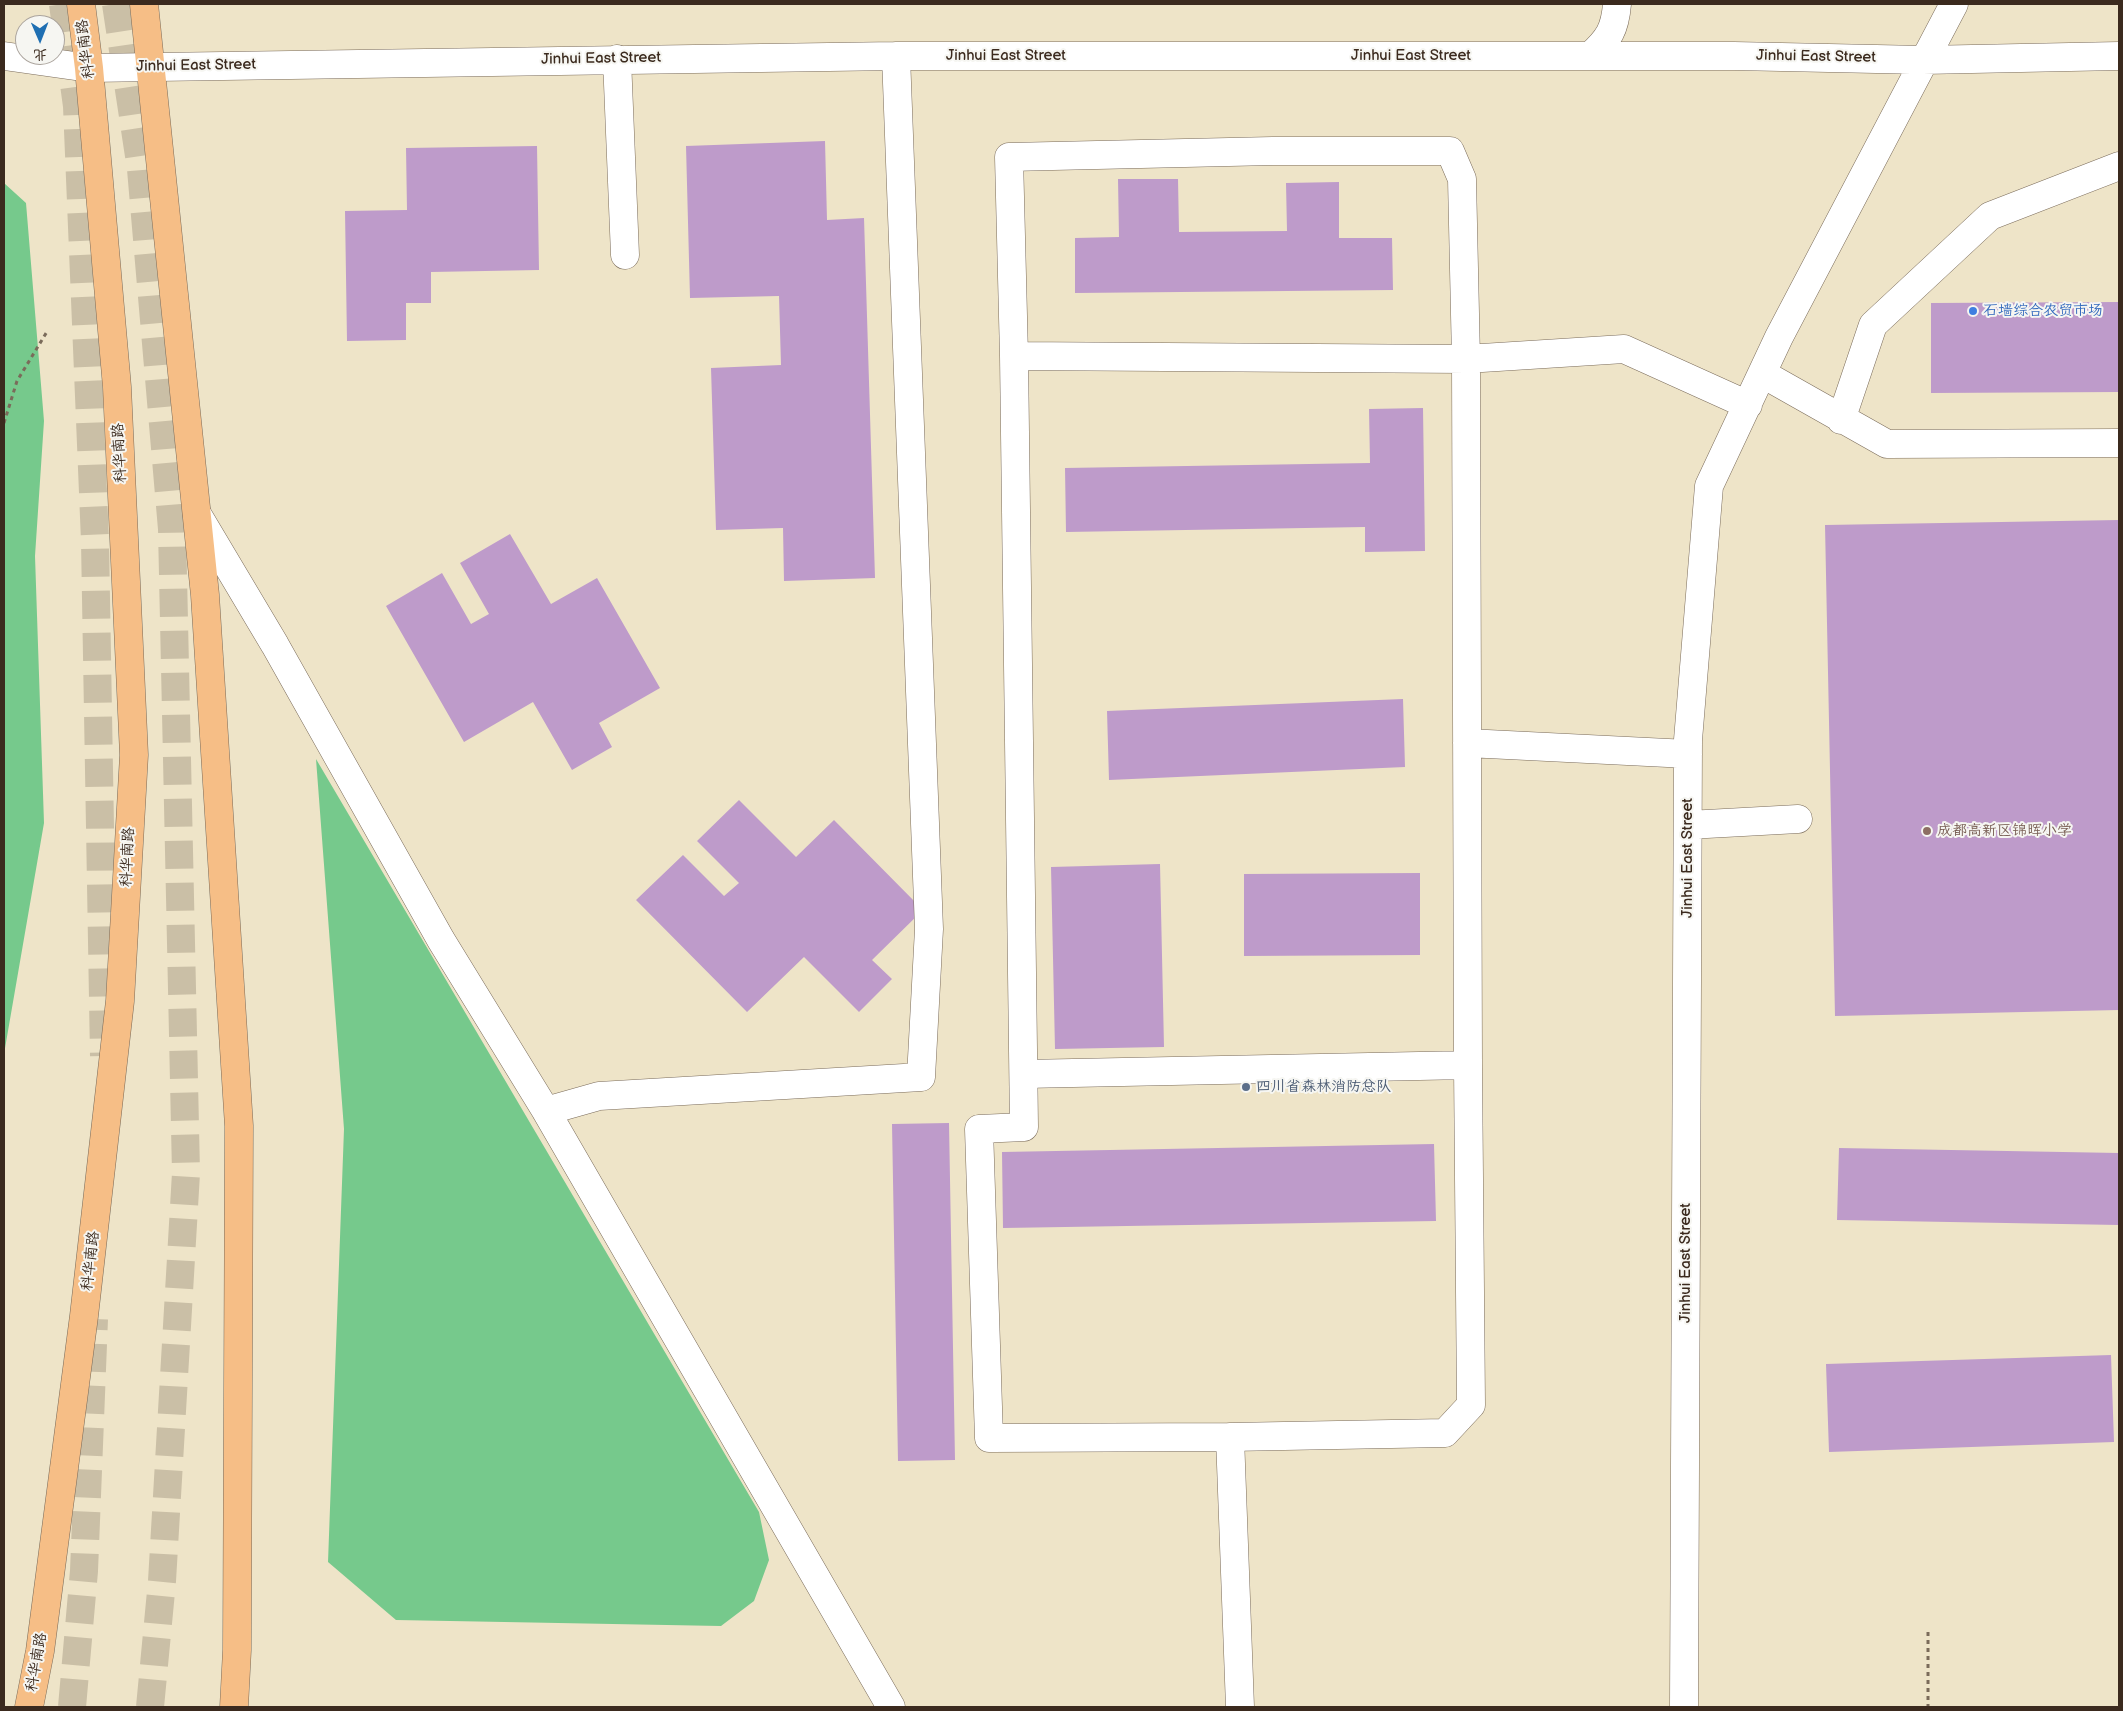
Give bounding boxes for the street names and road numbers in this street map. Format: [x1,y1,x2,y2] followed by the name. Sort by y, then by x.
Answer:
[73,18,99,80] street label: 科华南路
[946,47,1066,65] street label: Jinhui East Street
[1351,47,1471,65] street label: Jinhui East Street
[1756,47,1876,67] street label: Jinhui East Street
[541,49,661,69] street label: Jinhui East Street
[136,56,256,76] street label: Jinhui East Street
[109,423,131,483] street label: 科华南路
[1679,798,1697,918] street label: Jinhui East Street
[117,827,139,887] street label: 科华南路
[1677,1203,1695,1323] street label: Jinhui East Street
[78,1230,104,1292] street label: 科华南路
[23,1631,51,1693] street label: 科华南路

